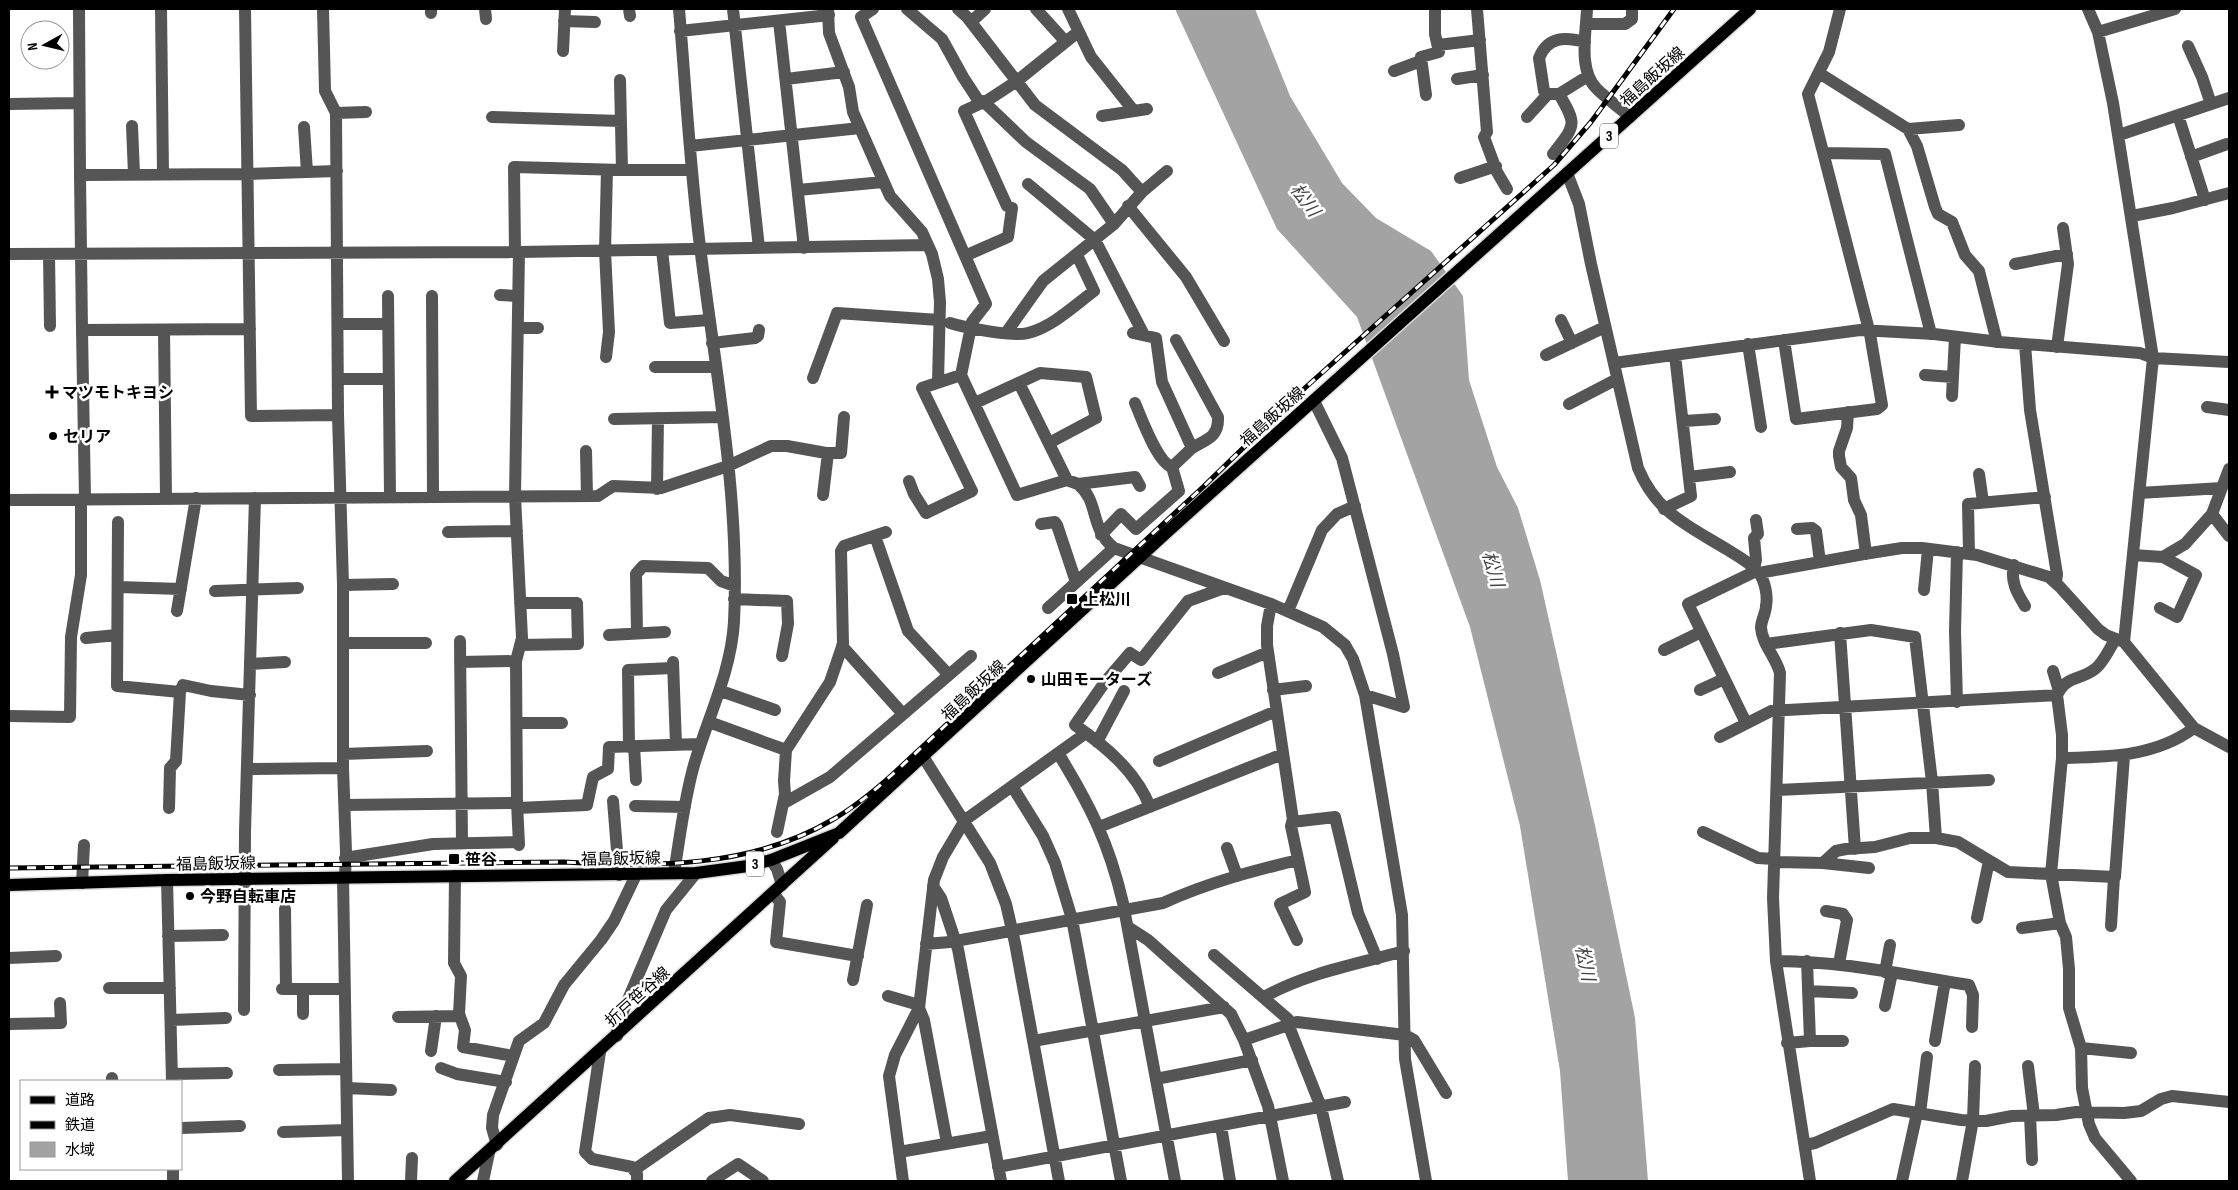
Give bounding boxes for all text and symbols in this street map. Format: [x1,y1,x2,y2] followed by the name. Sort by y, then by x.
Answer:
[20,20,70,70] north arrow
[24,42,42,52] text: N
[1617,43,1689,111] street label: 福島飯坂線
[1600,124,1618,148] road number: 3
[1285,180,1325,223] water label: 松川
[1237,383,1309,451] street label: 福島飯坂線
[62,384,174,403] place label: マツモトキヨシ
[46,386,58,398] marker: マツモトキヨシ
[63,428,111,447] place label: セリア
[47,430,59,442] marker: セリア
[1477,549,1508,591] water label: 松川
[1083,591,1131,610] place label: 上松川
[1065,592,1079,606] marker: 上松川
[938,657,1010,725] street label: 福島飯坂線
[1041,671,1152,690] place label: 山田モーターズ
[1025,673,1037,685] marker: 山田モーターズ
[581,849,661,870] street label: 福島飯坂線
[465,851,497,870] place label: 笹谷
[447,852,461,866] marker: 笹谷
[746,852,764,876] road number: 3
[176,854,256,875] street label: 福島飯坂線
[200,888,296,907] place label: 今野自転車店
[184,890,196,902] marker: 今野自転車店
[1570,943,1599,985] water label: 松川
[602,963,674,1031] street label: 折戸笹谷線
[20,1080,182,1170] legend
[65,1091,95,1110] text: 道路
[65,1116,95,1135] text: 鉄道
[65,1141,95,1160] text: 水域

